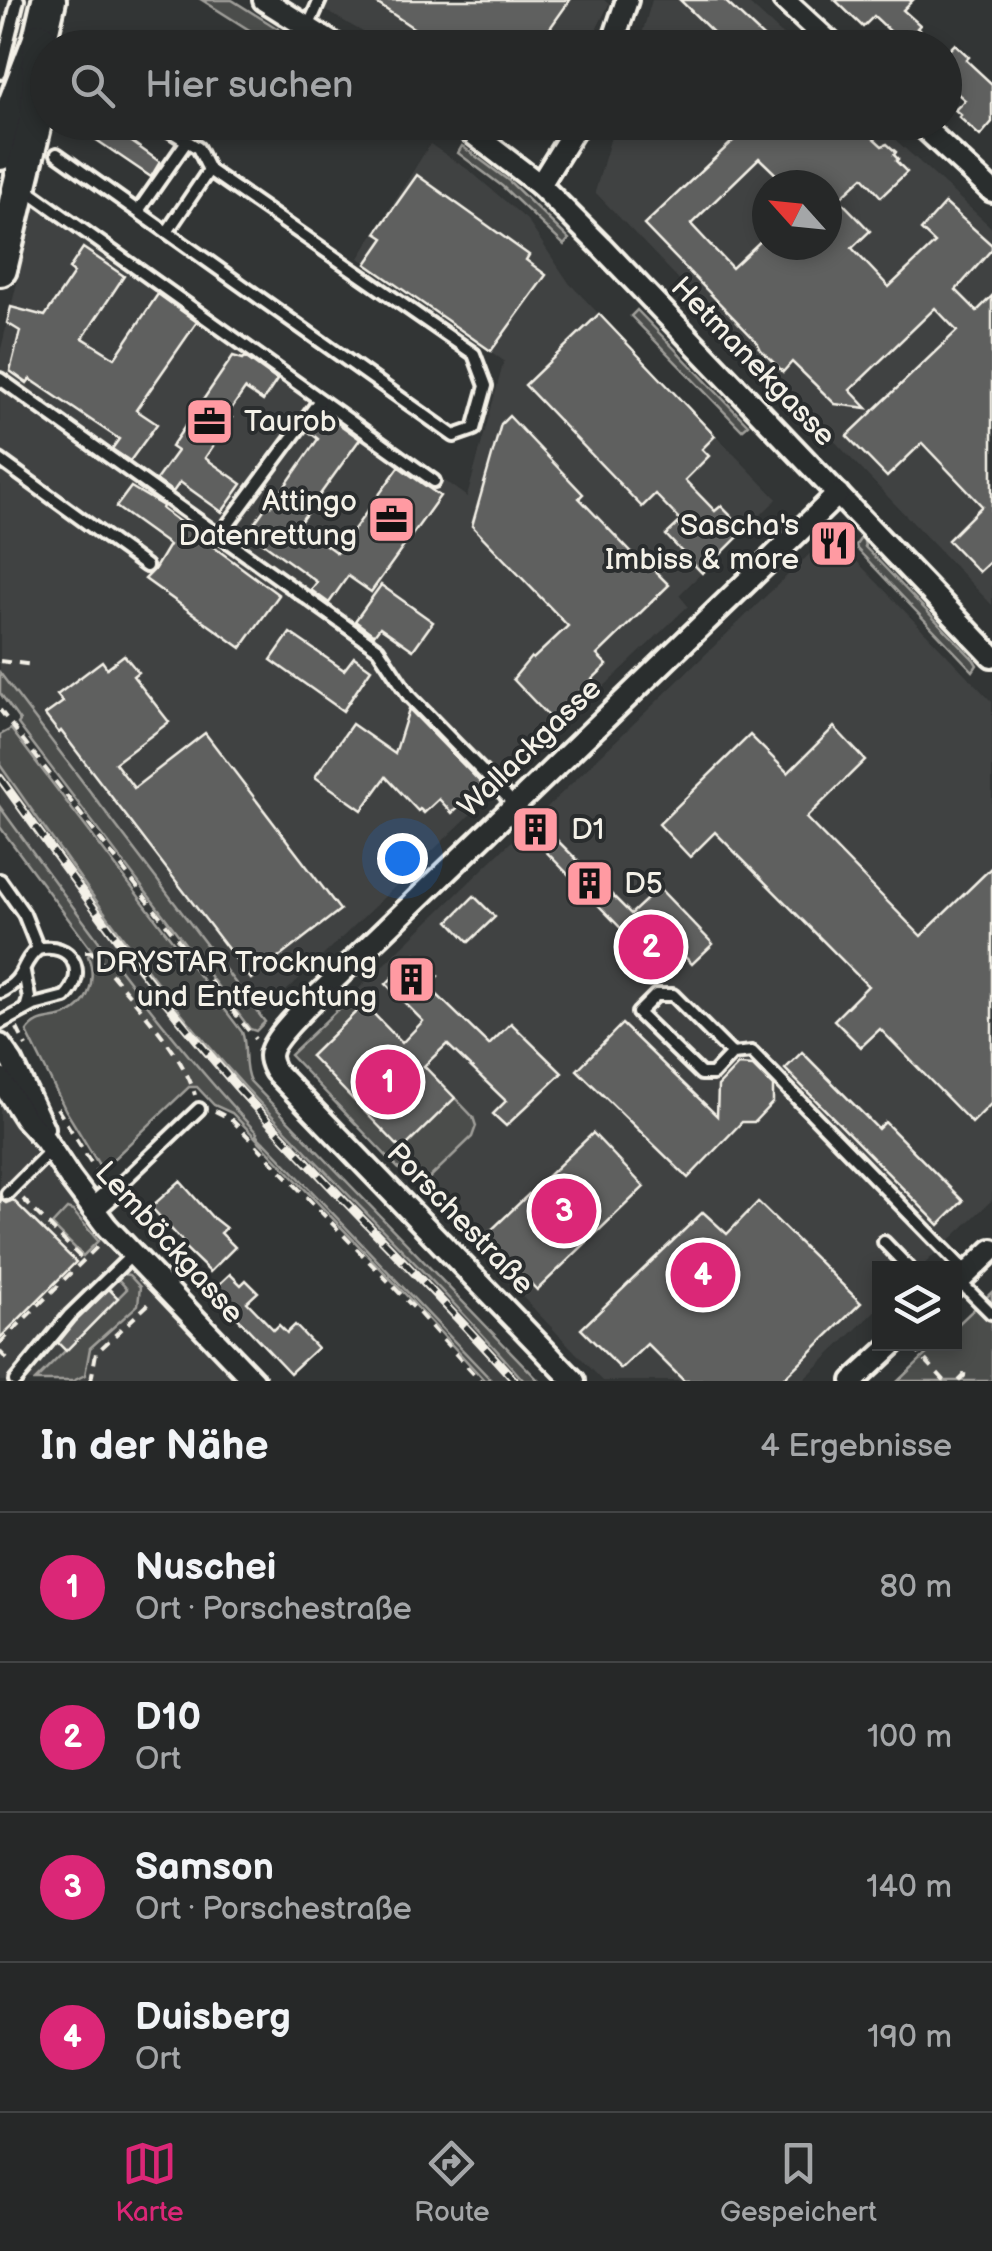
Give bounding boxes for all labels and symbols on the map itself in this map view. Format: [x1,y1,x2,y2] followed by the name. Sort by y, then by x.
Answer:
[752,170,842,260] north arrow
[663,270,843,454] street label: Hetmanekgasse
[183,396,235,448] office icon: Taurob
[244,404,337,440] place label: Taurob
[178,484,357,554] place label: Attingo Datenrettung
[366,493,418,545] office icon: Attingo Datenrettung
[605,508,799,578] place label: Sascha's Imbiss & more
[808,517,860,569] restaurant icon: Sascha's Imbiss & more
[451,671,609,825] street label: Wallackgasse
[510,804,562,856] building icon: D1
[571,812,604,848] place label: D1
[377,833,428,884] your location
[563,858,615,910] building icon: D5
[624,866,663,902] place label: D5
[618,910,684,984] pin: 2
[95,945,377,1015] place label: DRYSTAR Trocknung und Entfeuchtung
[386,954,438,1006] building icon: DRYSTAR Trocknung und Entfeuchtung
[356,1044,420,1120] pin: 1
[379,1136,541,1302] street label: Porschestraße
[87,1155,251,1331] street label: Lemböckgasse
[532,1174,596,1248] pin: 3
[670,1238,736,1312] pin: 4

